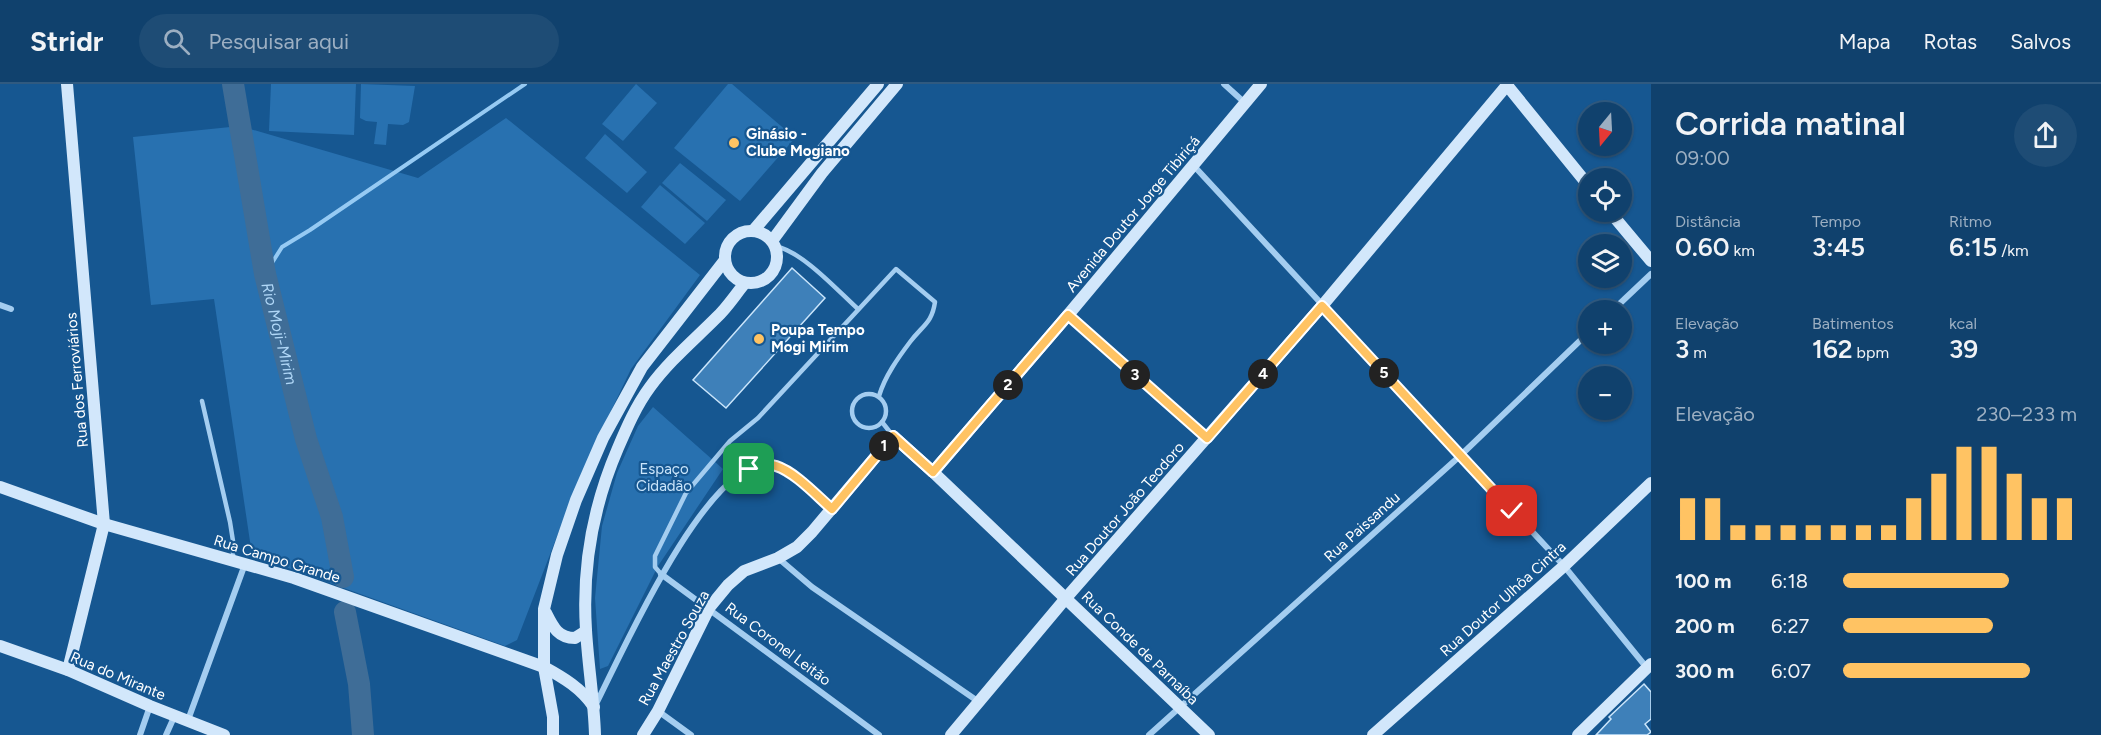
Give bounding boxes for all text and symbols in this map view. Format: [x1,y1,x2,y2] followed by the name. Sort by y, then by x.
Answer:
[139,14,559,68] search box
[30,24,103,58] text: Stridr
[160,25,193,58] icon: search
[208,28,349,55] text: Pesquisar aqui
[1839,29,1890,54] text: Mapa
[1923,29,1977,54] text: Rotas
[2010,29,2071,54] text: Salvos
[1578,102,1632,156] north arrow
[1578,102,1632,420] map controls
[1675,104,1906,143] text: Corrida matinal
[2014,104,2077,167] button: share
[746,125,850,160] place label: Ginásio - Clube Mogiano
[1062,132,1204,296] street label: Avenida Doutor Jorge Tibiriçá
[727,136,741,150] marker: Ginásio - Clube Mogiano
[1675,146,1730,170] text: 09:00
[1578,168,1632,222] button: locate
[1675,212,1741,231] text: Distância
[1812,212,1861,231] text: Tempo
[1949,212,1992,231] text: Ritmo
[1675,231,1730,263] text: 0.60
[1812,231,1865,263] text: 3:45
[1949,231,1997,263] text: 6:15
[1578,234,1632,288] button: layers
[1730,241,1755,260] text: km
[1997,241,2029,260] text: /km
[257,281,301,387] water label: Rio Moji-Mirim
[1578,300,1632,354] button: +
[62,312,92,448] street label: Rua dos Ferroviários
[1675,314,1739,333] text: Elevação
[1812,314,1894,333] text: Batimentos
[1949,314,1977,333] text: kcal
[771,321,865,356] place label: Poupa Tempo Mogi Mirim
[752,332,766,346] marker: Poupa Tempo Mogi Mirim
[1675,333,1689,365] text: 3
[1812,333,1853,365] text: 162
[1949,333,1978,365] text: 39
[1689,343,1707,362] text: m
[1853,343,1889,362] text: bpm
[1369,358,1399,388] pin: 5
[1248,359,1278,389] pin: 4
[1120,360,1150,390] pin: 3
[1379,363,1389,382] text: 5
[1258,364,1268,383] text: 4
[1131,365,1139,384] text: 3
[1578,366,1632,420] button: −
[993,370,1023,400] pin: 2
[1003,375,1013,394] text: 2
[1675,402,1755,426] text: Elevação
[1976,402,2077,426] text: 230–233 m
[869,431,899,461] pin: 1
[881,436,887,455] text: 1
[1062,438,1188,580] street label: Rua Doutor João Teodoro
[723,443,774,494] pin
[732,452,765,485] icon: arrive
[636,460,692,495] park label: Espaço Cidadão
[1486,485,1537,536] pin
[1320,488,1404,566] street label: Rua Paissandu
[1495,494,1528,527] icon: check
[212,531,342,587] street label: Rua Campo Grande
[1436,538,1570,660] street label: Rua Doutor Ulhôa Cintra
[1675,569,1732,593] text: 100 m
[1771,569,1808,593] text: 6:18
[635,587,713,709] street label: Rua Maestro Souza
[1078,587,1202,709] street label: Rua Conde de Parnaíba
[722,598,835,690] street label: Rua Coronel Leitão
[1675,614,1735,638] text: 200 m
[1771,614,1809,638] text: 6:27
[68,648,168,704] street label: Rua do Mirante
[1675,659,1734,683] text: 300 m
[1771,659,1811,683] text: 6:07

